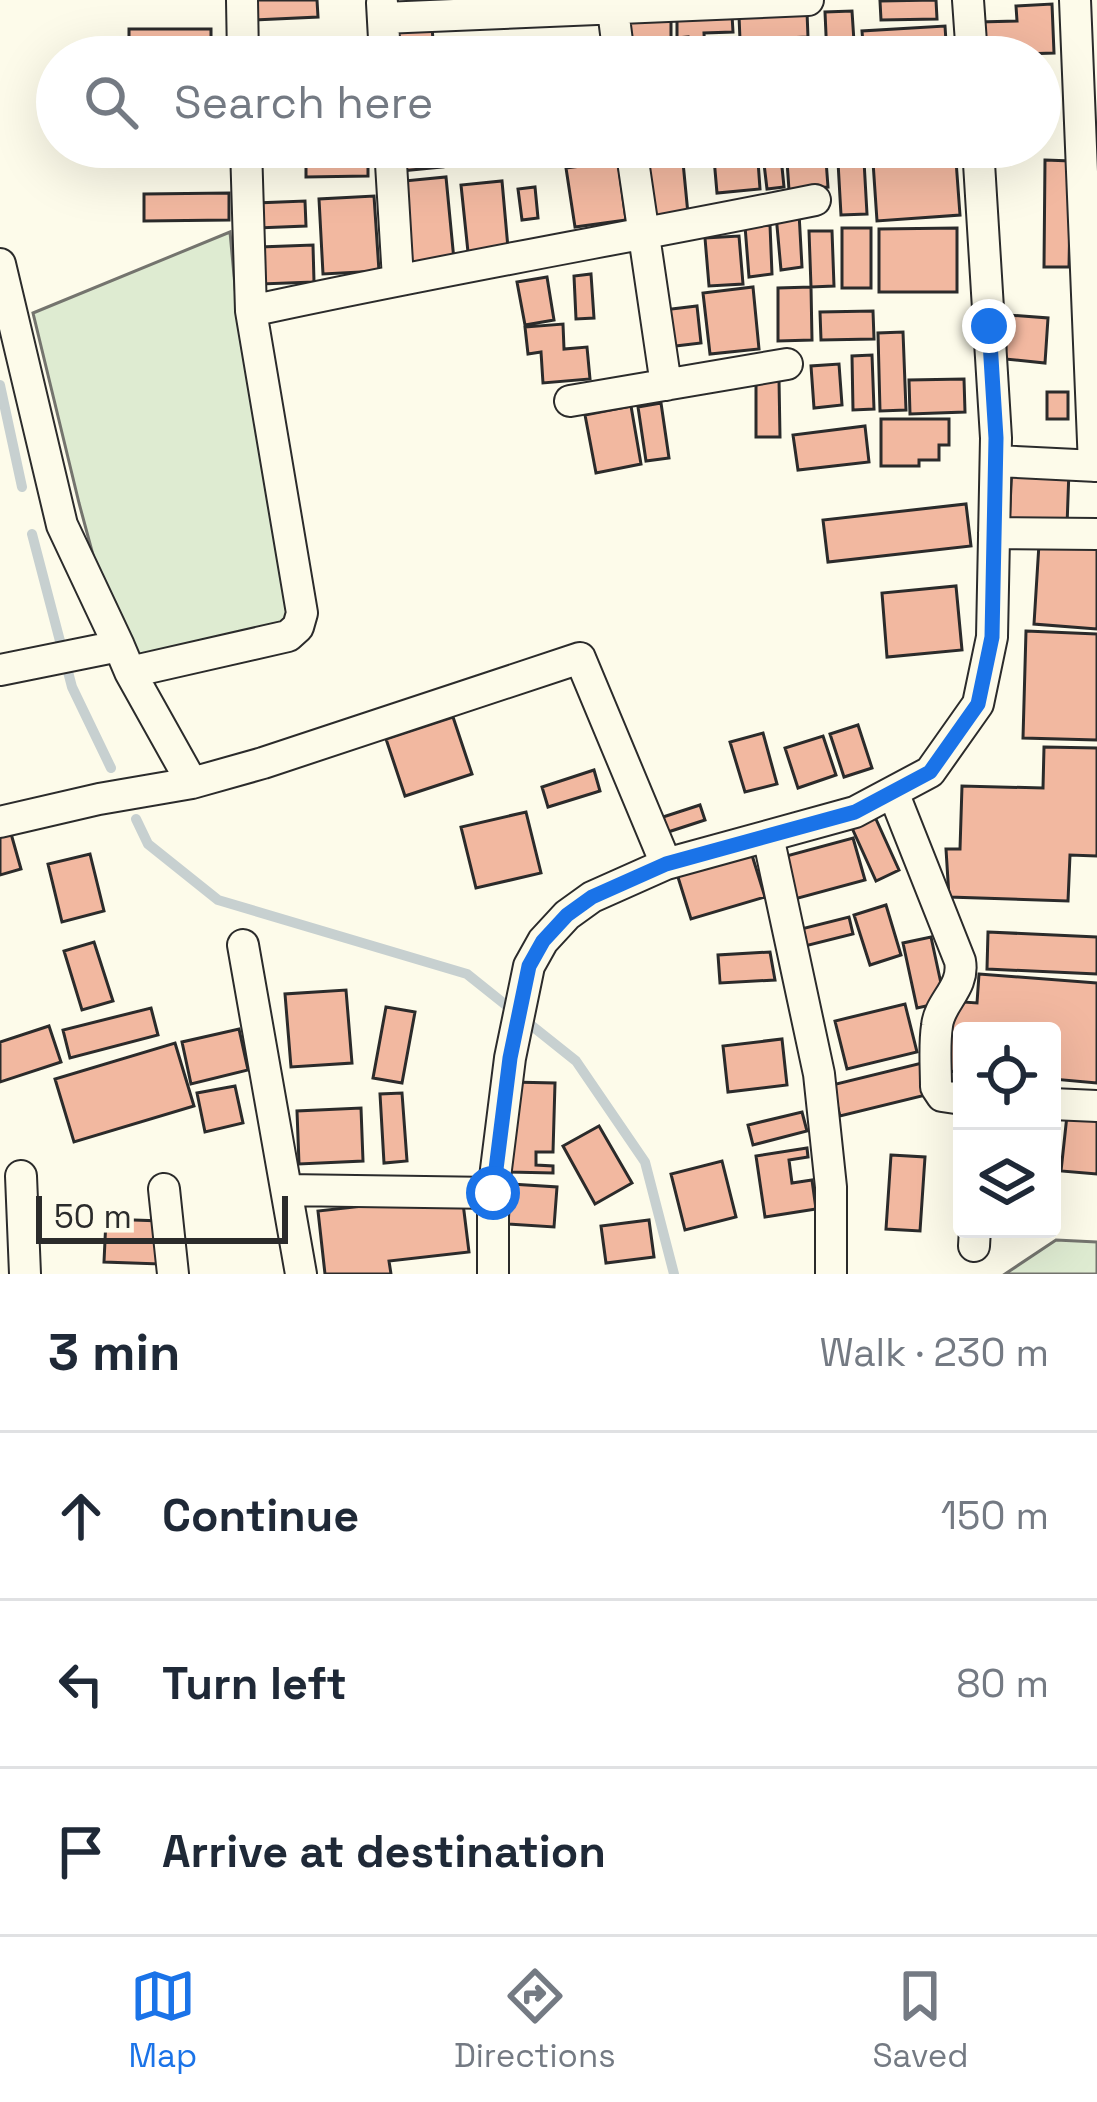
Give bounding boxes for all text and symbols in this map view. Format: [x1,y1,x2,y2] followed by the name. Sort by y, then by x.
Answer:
[36,36,1061,168] search box
[78,69,144,135] icon: search
[174,74,433,131] text: Search here
[962,299,1016,353] route end
[953,1022,1061,1238] map controls
[953,1022,1061,1130] button: locate
[953,1130,1061,1238] button: layers
[466,1166,520,1220] route start
[36,1190,288,1243] scale bar
[54,1196,132,1238] text: 50 m
[48,1320,181,1385] text: 3 min
[819,1328,1049,1377] text: Walk · 230 m
[48,1483,114,1549] icon: ahead
[162,1487,359,1544] text: Continue
[941,1491,1049,1540] text: 150 m
[48,1651,114,1717] icon: left
[162,1655,347,1712] text: Turn left
[956,1659,1049,1708] text: 80 m
[48,1819,114,1885] icon: arrive
[162,1823,606,1880] text: Arrive at destination
[128,1963,197,2077] tab: Map
[454,1963,616,2077] tab: Directions
[872,1963,969,2077] tab: Saved

